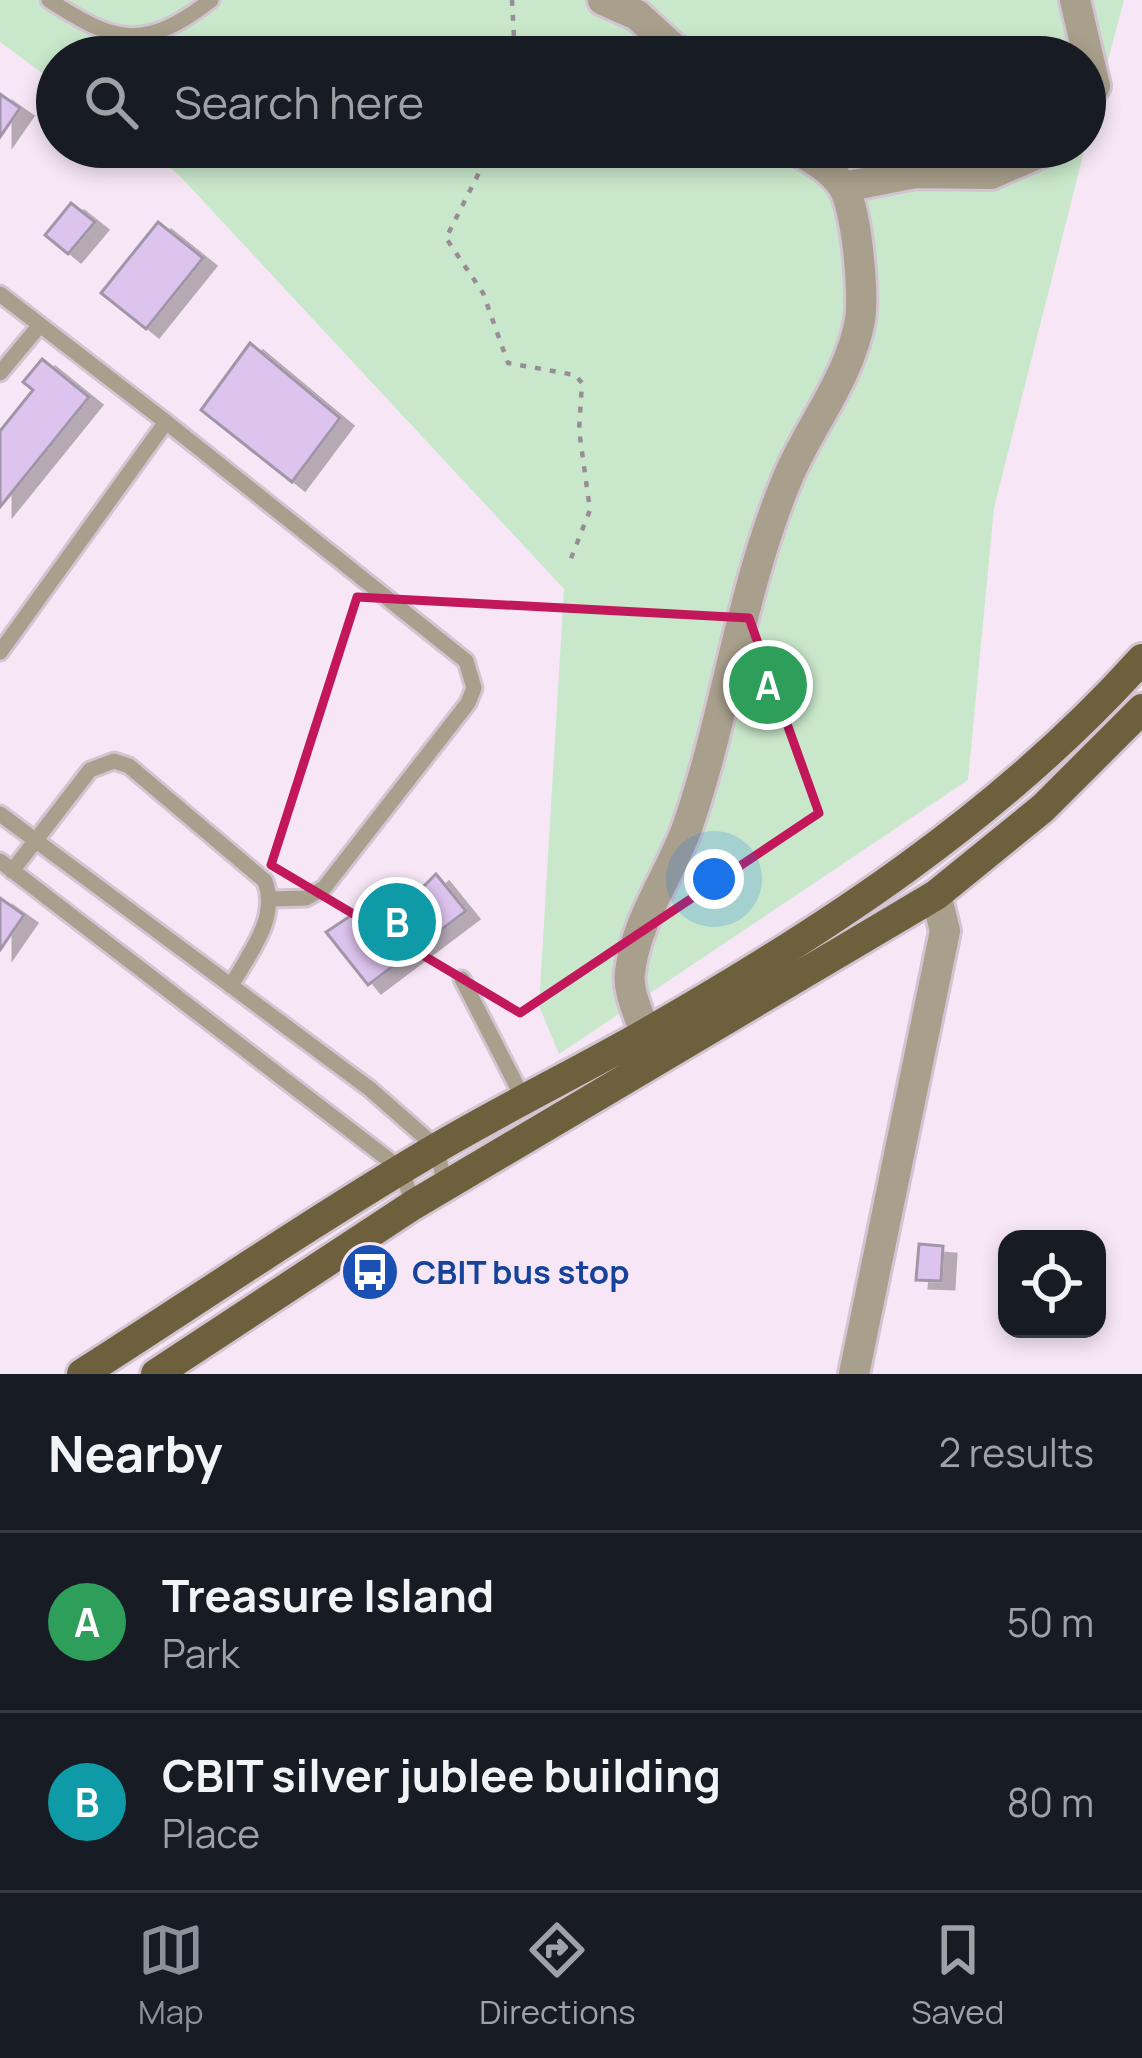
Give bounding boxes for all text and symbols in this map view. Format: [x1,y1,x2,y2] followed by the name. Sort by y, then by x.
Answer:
[36,36,1106,168] search box
[78,69,144,135] icon: search
[174,71,424,133] text: Search here
[729,640,807,730] pin: A
[684,849,744,909] your location
[358,877,436,967] pin: B
[998,1230,1106,1338] map controls
[998,1230,1106,1338] button: locate
[339,1241,401,1303] bus stop icon: CBIT bus stop
[412,1249,630,1294] place label: CBIT bus stop
[48,1418,223,1487] text: Nearby
[939,1425,1094,1479] text: 2 results
[162,1564,494,1626] text: Treasure Island
[74,1595,100,1649] text: A
[1007,1595,1094,1649] text: 50 m
[162,1626,240,1680] text: Park
[162,1744,721,1806] text: CBIT silver jublee building
[75,1775,99,1829] text: B
[1007,1775,1094,1829] text: 80 m
[162,1806,260,1860] text: Place
[138,1917,204,2034] tab: Map
[479,1917,636,2034] tab: Directions
[911,1917,1004,2034] tab: Saved

